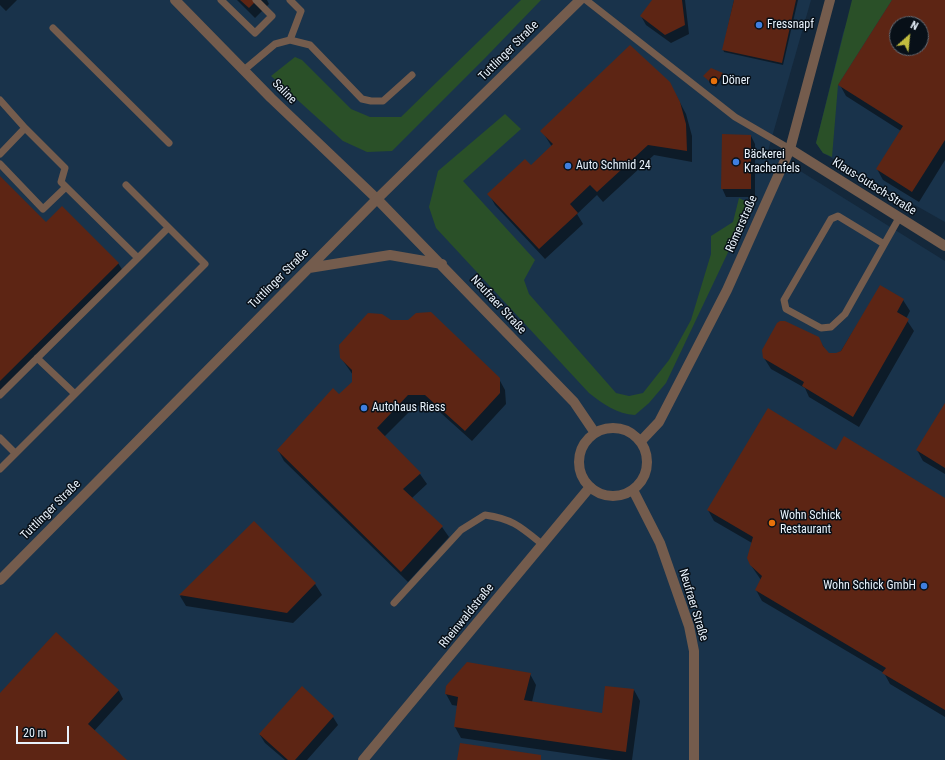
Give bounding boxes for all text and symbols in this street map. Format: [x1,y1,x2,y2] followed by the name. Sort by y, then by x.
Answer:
[889,16,929,56] north arrow
[476,18,542,84] street label: Tuttlinger Straße
[767,18,814,32] place label: Fressnapf
[908,18,920,33] text: N
[754,20,764,30] marker: Fressnapf
[722,74,750,88] place label: Döner
[709,76,719,86] marker: Döner
[269,77,299,107] street label: Saline
[744,148,800,176] place label: Bäckerei Krachenfels
[829,155,919,219] street label: Klaus-Gutsch-Straße
[731,157,741,167] marker: Bäckerei Krachenfels
[576,159,651,173] place label: Auto Schmid 24
[563,161,573,171] marker: Auto Schmid 24
[723,193,761,255] street label: Römerstraße
[246,246,312,312] street label: Tuttlinger Straße
[467,273,529,337] street label: Neufraer Straße
[372,401,445,415] place label: Autohaus Riess
[359,403,369,413] marker: Autohaus Riess
[18,477,84,543] street label: Tuttlinger Straße
[780,509,841,537] place label: Wohn Schick Restaurant
[767,518,777,528] marker: Wohn Schick Restaurant
[675,567,711,643] street label: Neufraer Straße
[823,579,916,593] place label: Wohn Schick GmbH
[437,581,497,651] street label: Rheinwaldstraße
[919,581,929,591] marker: Wohn Schick GmbH
[18,718,71,744] scale bar
[23,726,47,740] text: 20 m

